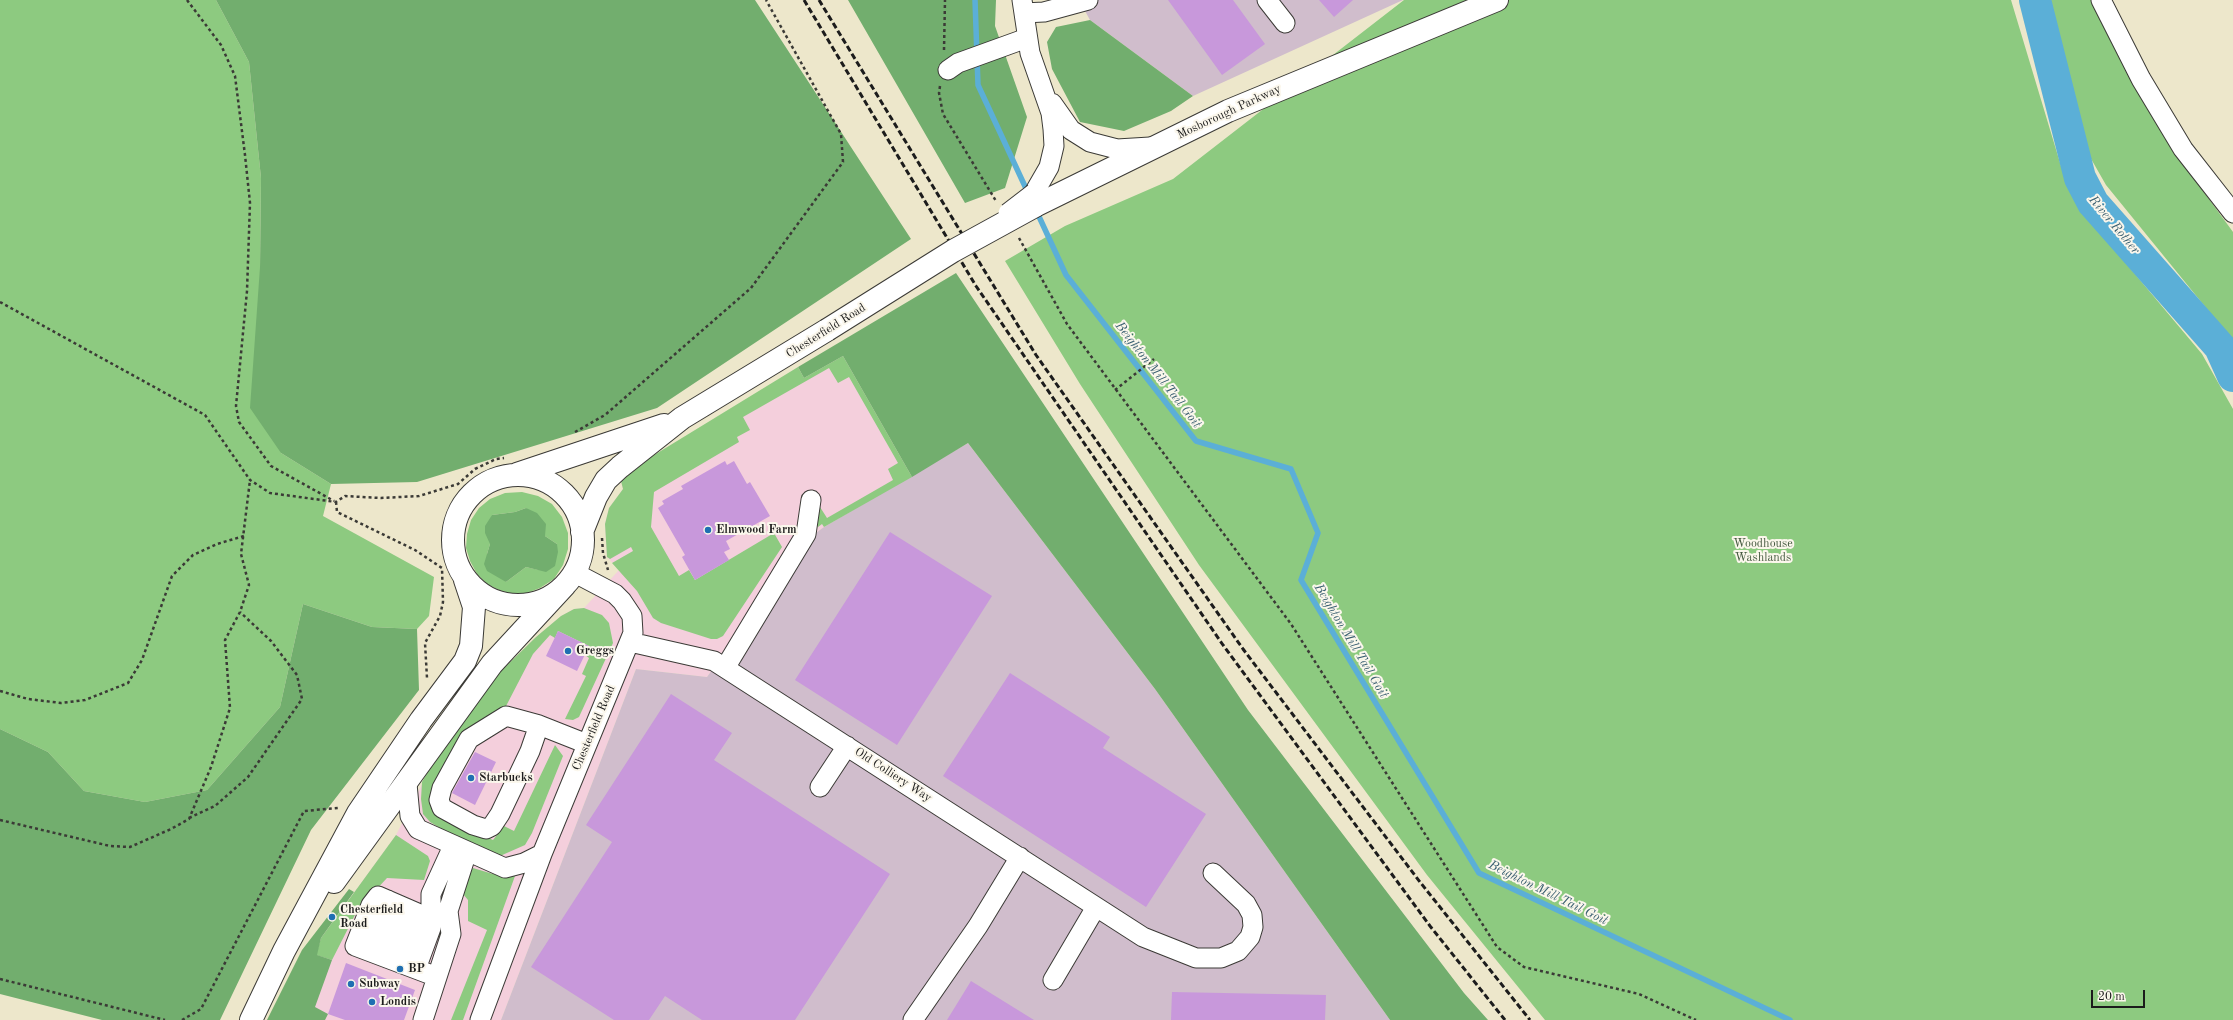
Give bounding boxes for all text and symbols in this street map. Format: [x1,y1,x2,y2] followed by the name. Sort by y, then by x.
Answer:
[1175,82,1283,142] street label: Mosborough Parkway
[2085,193,2143,257] water label: River Rother
[783,301,869,361] street label: Chesterfield Road
[1112,319,1204,431] water label: Beighton Mill Tail Goit
[716,523,797,537] place label: Elmwood Farm
[703,525,713,535] marker: Elmwood Farm
[1733,537,1793,565] park label: Woodhouse Washlands
[1311,581,1391,701] water label: Beighton Mill Tail Goit
[576,644,614,658] place label: Greggs
[563,646,573,656] marker: Greggs
[570,683,618,773] street label: Chesterfield Road
[852,745,934,805] street label: Old Colliery Way
[479,771,533,785] place label: Starbucks
[466,773,476,783] marker: Starbucks
[1486,857,1610,929] water label: Beighton Mill Tail Goit
[340,903,403,931] place label: Chesterfield Road
[327,912,337,922] marker: Chesterfield Road
[408,962,425,976] place label: BP
[395,964,405,974] marker: BP
[359,977,400,991] place label: Subway
[346,979,356,989] marker: Subway
[2093,982,2147,1008] scale bar
[2098,991,2125,1003] text: 20 m
[380,995,416,1009] place label: Londis
[367,997,377,1007] marker: Londis

